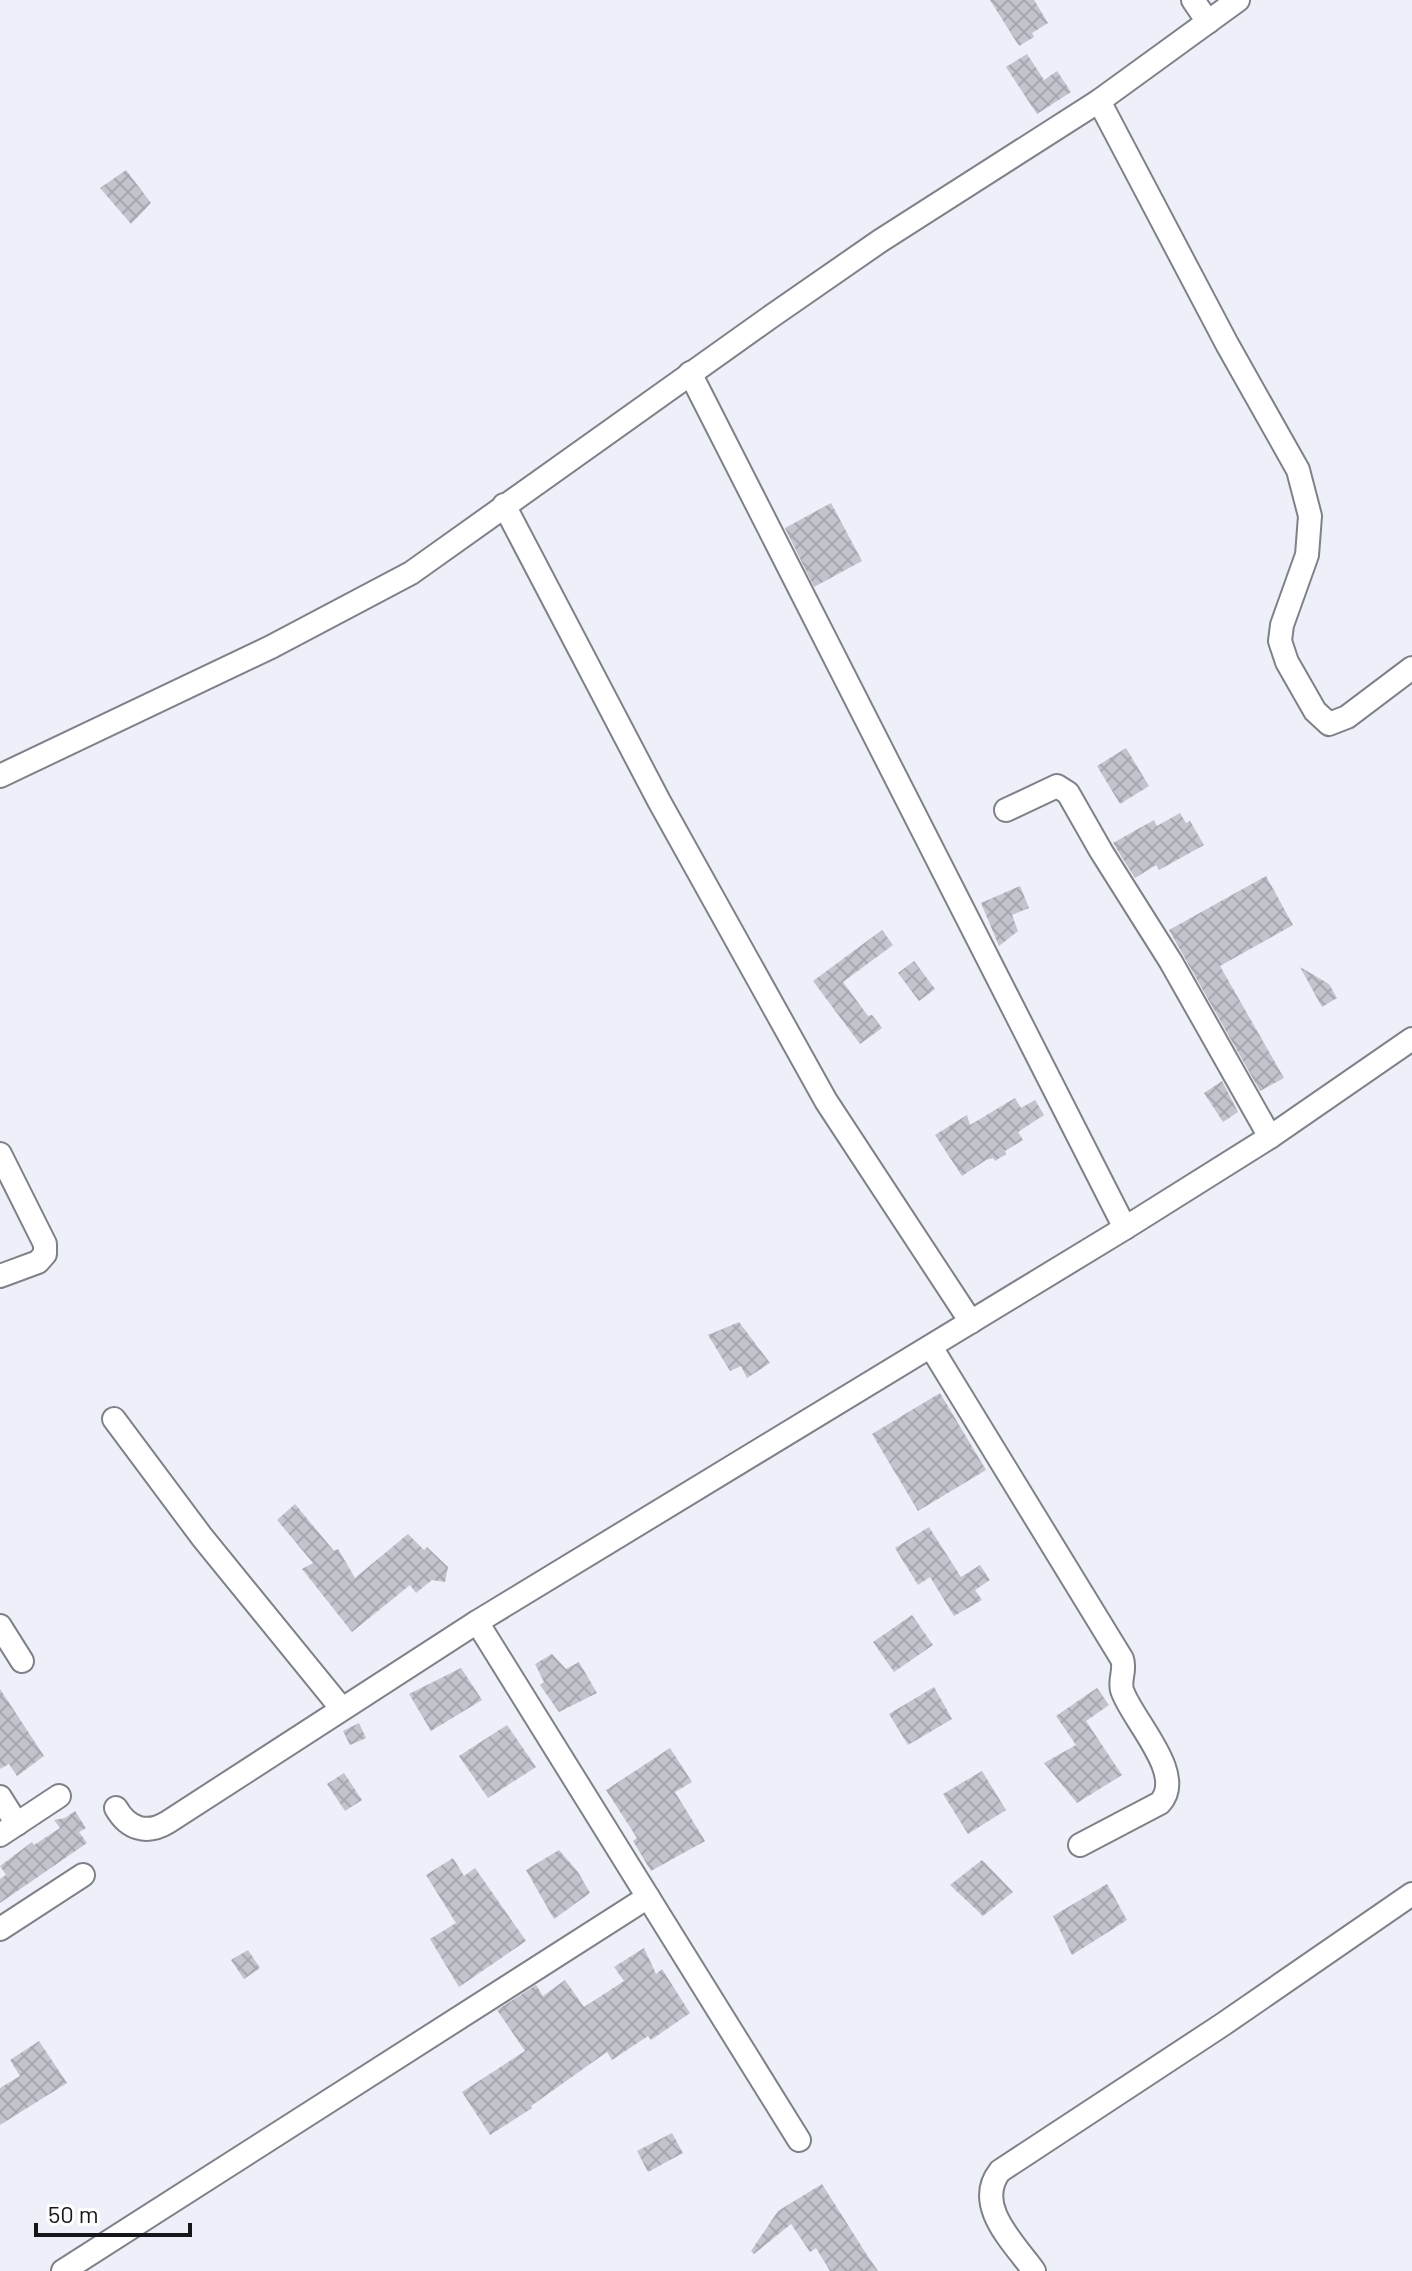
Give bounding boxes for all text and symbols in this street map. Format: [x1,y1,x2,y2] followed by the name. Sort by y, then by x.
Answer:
[36,2187,190,2237] scale bar
[48,2199,99,2228] text: 50 m

